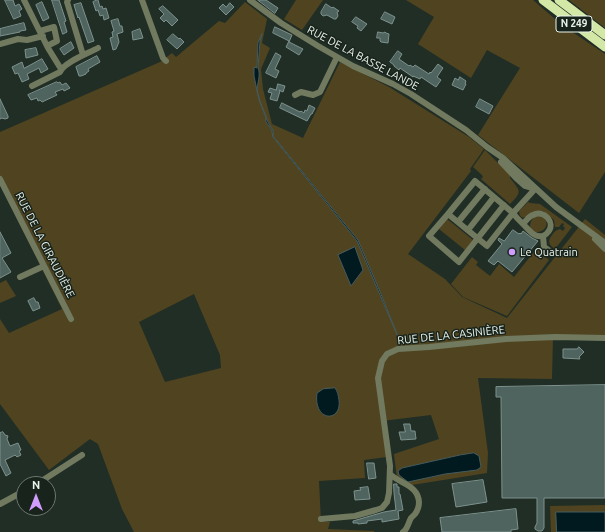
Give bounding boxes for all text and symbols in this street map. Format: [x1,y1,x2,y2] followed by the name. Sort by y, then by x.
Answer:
[556,16,592,32] road number: N 249
[305,23,421,93] street label: RUE DE LA BASSE LANDE
[13,190,77,300] street label: RUE DE LA GIRAUDIÈRE
[520,245,578,259] place label: Le Quatrain
[507,247,517,257] marker: Le Quatrain
[397,323,505,347] street label: RUE DE LA CASINIÈRE
[16,476,56,516] north arrow
[32,479,40,491] text: N

